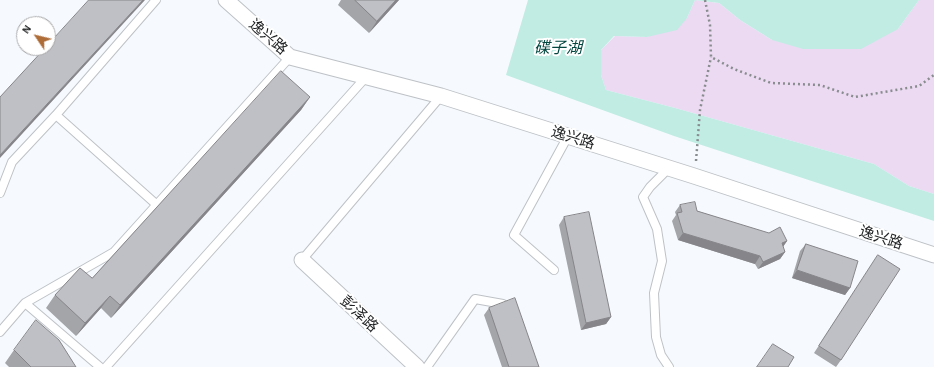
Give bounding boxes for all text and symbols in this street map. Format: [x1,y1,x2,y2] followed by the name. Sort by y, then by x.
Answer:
[245,15,291,59] street label: 逸兴路
[16,16,56,56] north arrow
[20,23,33,36] text: N
[534,38,582,58] water label: 碟子湖
[549,123,597,153] street label: 逸兴路
[857,222,905,254] street label: 逸兴路
[336,292,382,336] street label: 彭泽路

